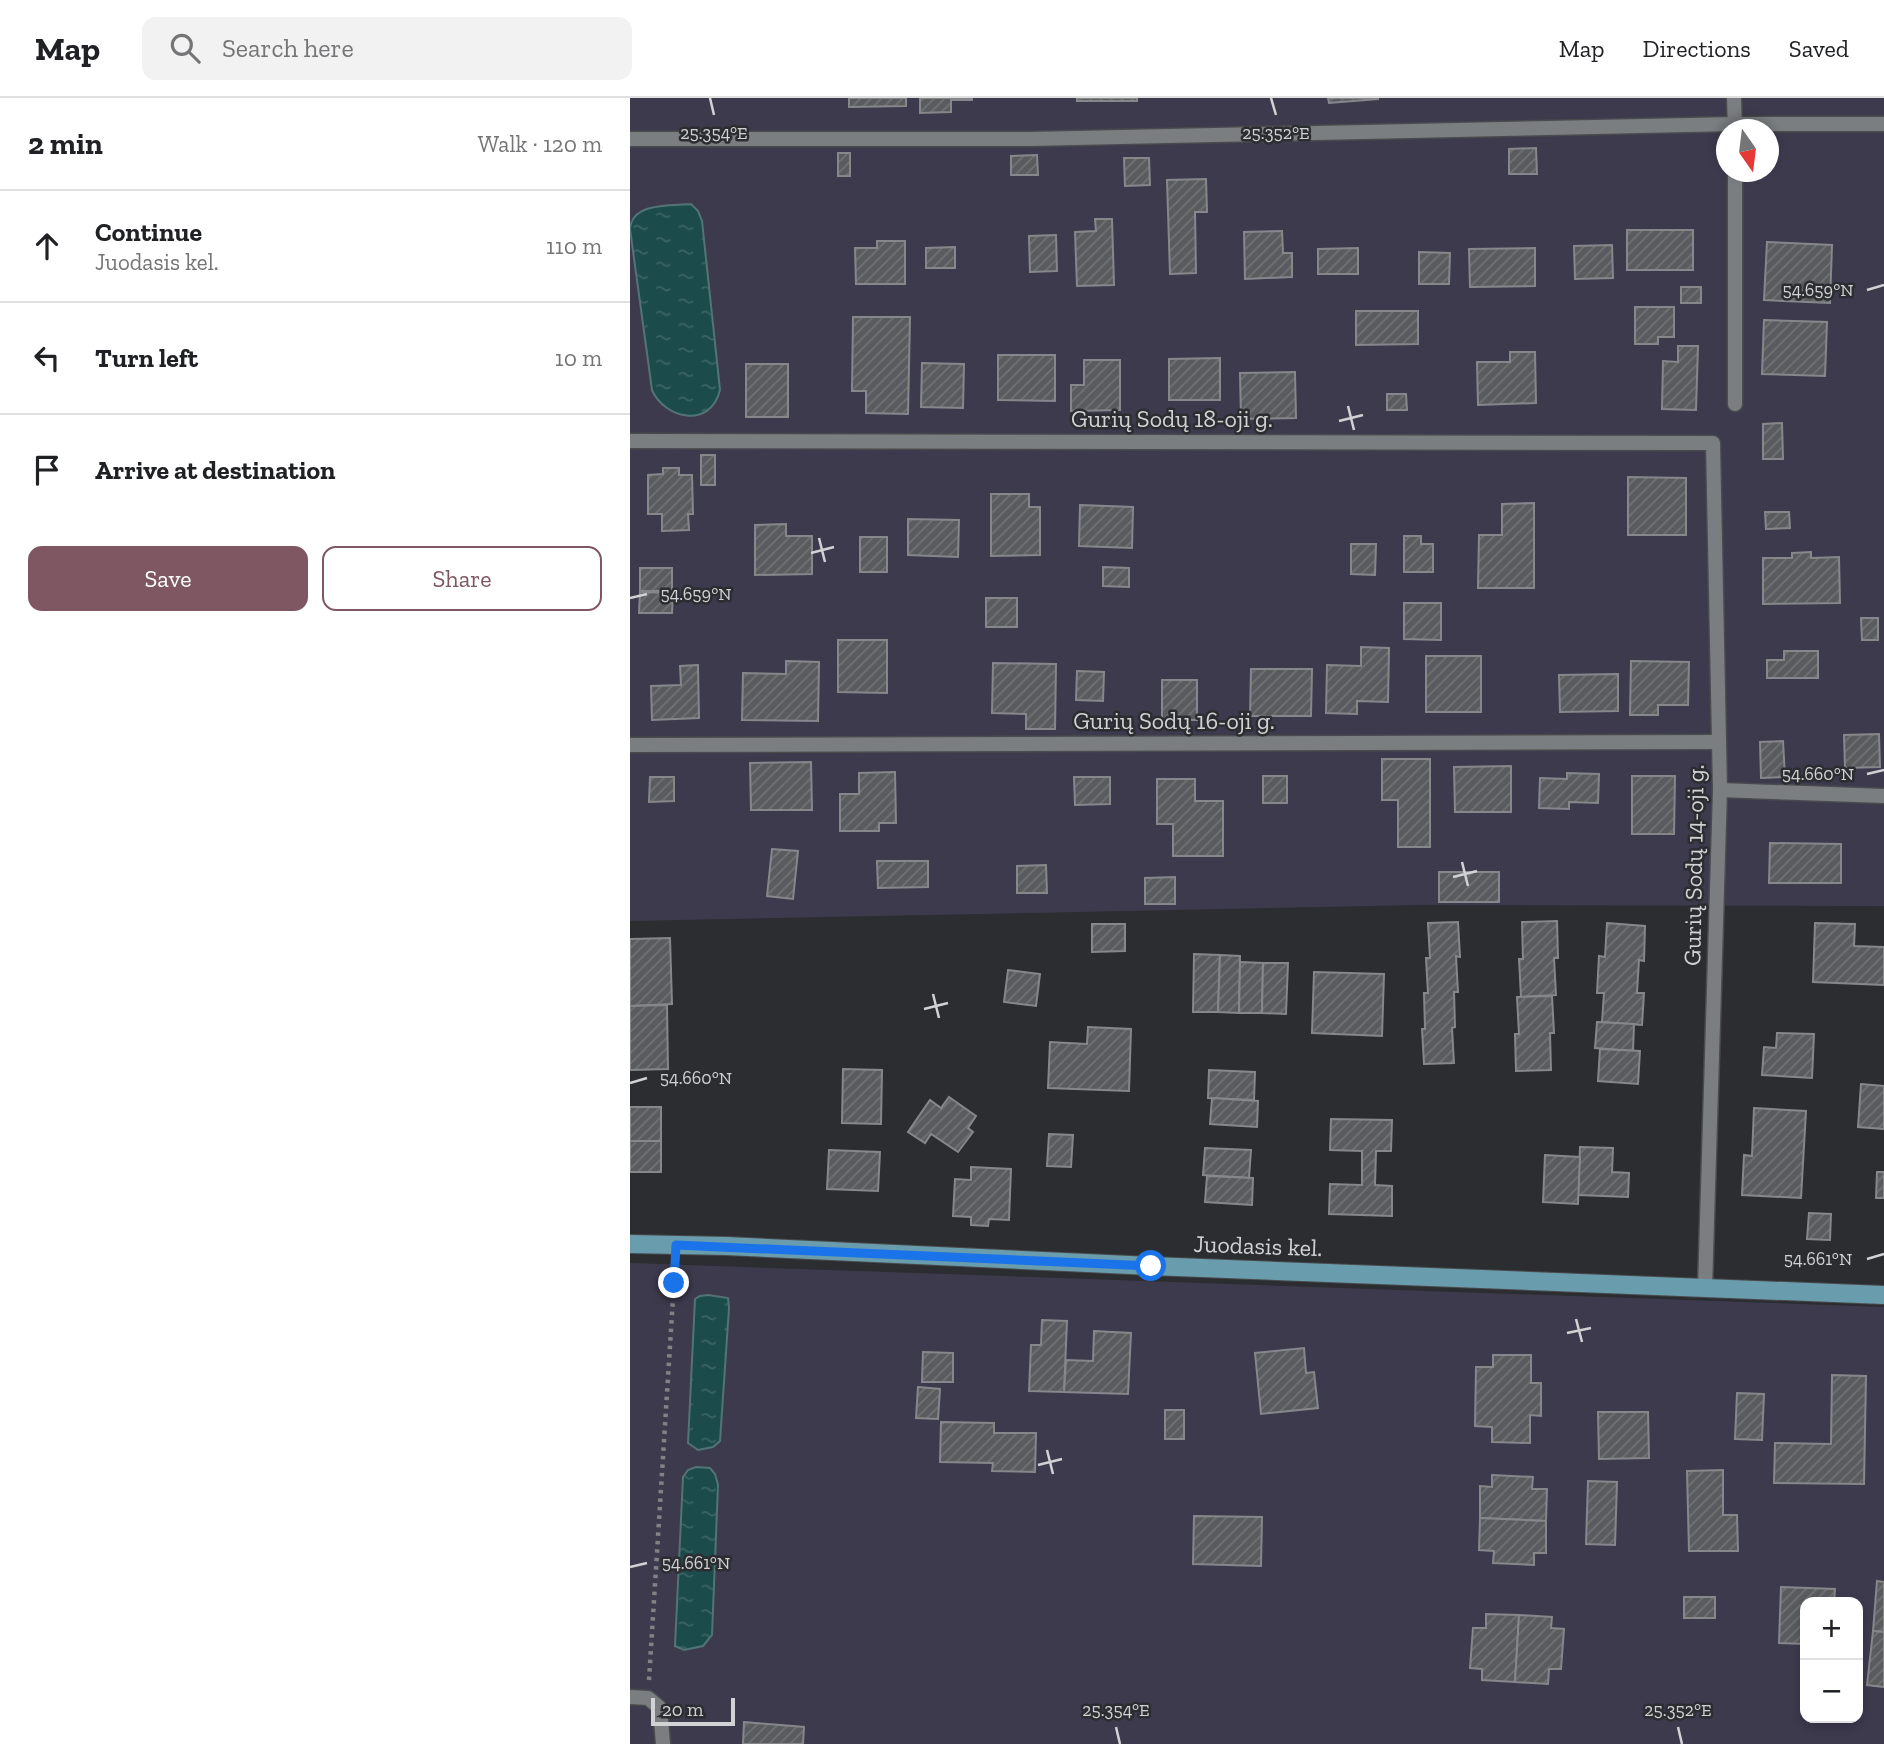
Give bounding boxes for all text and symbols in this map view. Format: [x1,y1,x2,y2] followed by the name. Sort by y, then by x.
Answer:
[142,17,632,80] search box
[35,29,100,68] text: Map
[166,29,204,67] icon: search
[222,32,354,64] text: Search here
[1559,34,1605,63] text: Map
[1643,34,1751,63] text: Directions
[1789,34,1849,63] text: Saved
[1716,119,1779,182] north arrow
[680,122,748,144] text: 25.354°E
[1242,122,1310,144] text: 25.352°E
[28,126,103,162] text: 2 min
[478,130,602,158] text: Walk · 120 m
[95,216,202,248] text: Continue
[28,227,66,265] icon: ahead
[546,232,602,260] text: 110 m
[95,248,219,276] text: Juodasis kel.
[1782,279,1854,301] text: 54.659°N
[28,339,66,377] icon: left
[95,342,198,374] text: Turn left
[555,344,602,372] text: 10 m
[1071,404,1273,433] street label: Gurių Sodų 18-oji g.
[28,451,66,489] icon: arrive
[95,454,335,486] text: Arrive at destination
[28,546,308,611] button: Save
[322,546,602,611] button: Share
[660,583,732,605] text: 54.659°N
[1073,706,1275,735] street label: Gurių Sodų 16-oji g.
[1782,763,1854,785] text: 54.660°N
[1677,764,1710,966] street label: Gurių Sodų 14-oji g.
[660,1067,732,1089] text: 54.660°N
[1193,1229,1323,1262] street label: Juodasis kel.
[1784,1248,1852,1270] text: 54.661°N
[1135,1250,1166,1281] route start
[658,1267,689,1298] route end
[662,1552,730,1574] text: 54.661°N
[1800,1597,1863,1723] map controls
[1800,1597,1863,1660] button: +
[1800,1660,1863,1723] button: −
[651,1695,735,1727] scale bar
[662,1698,703,1721] text: 20 m
[1082,1699,1150,1721] text: 25.354°E
[1644,1699,1712,1721] text: 25.352°E

